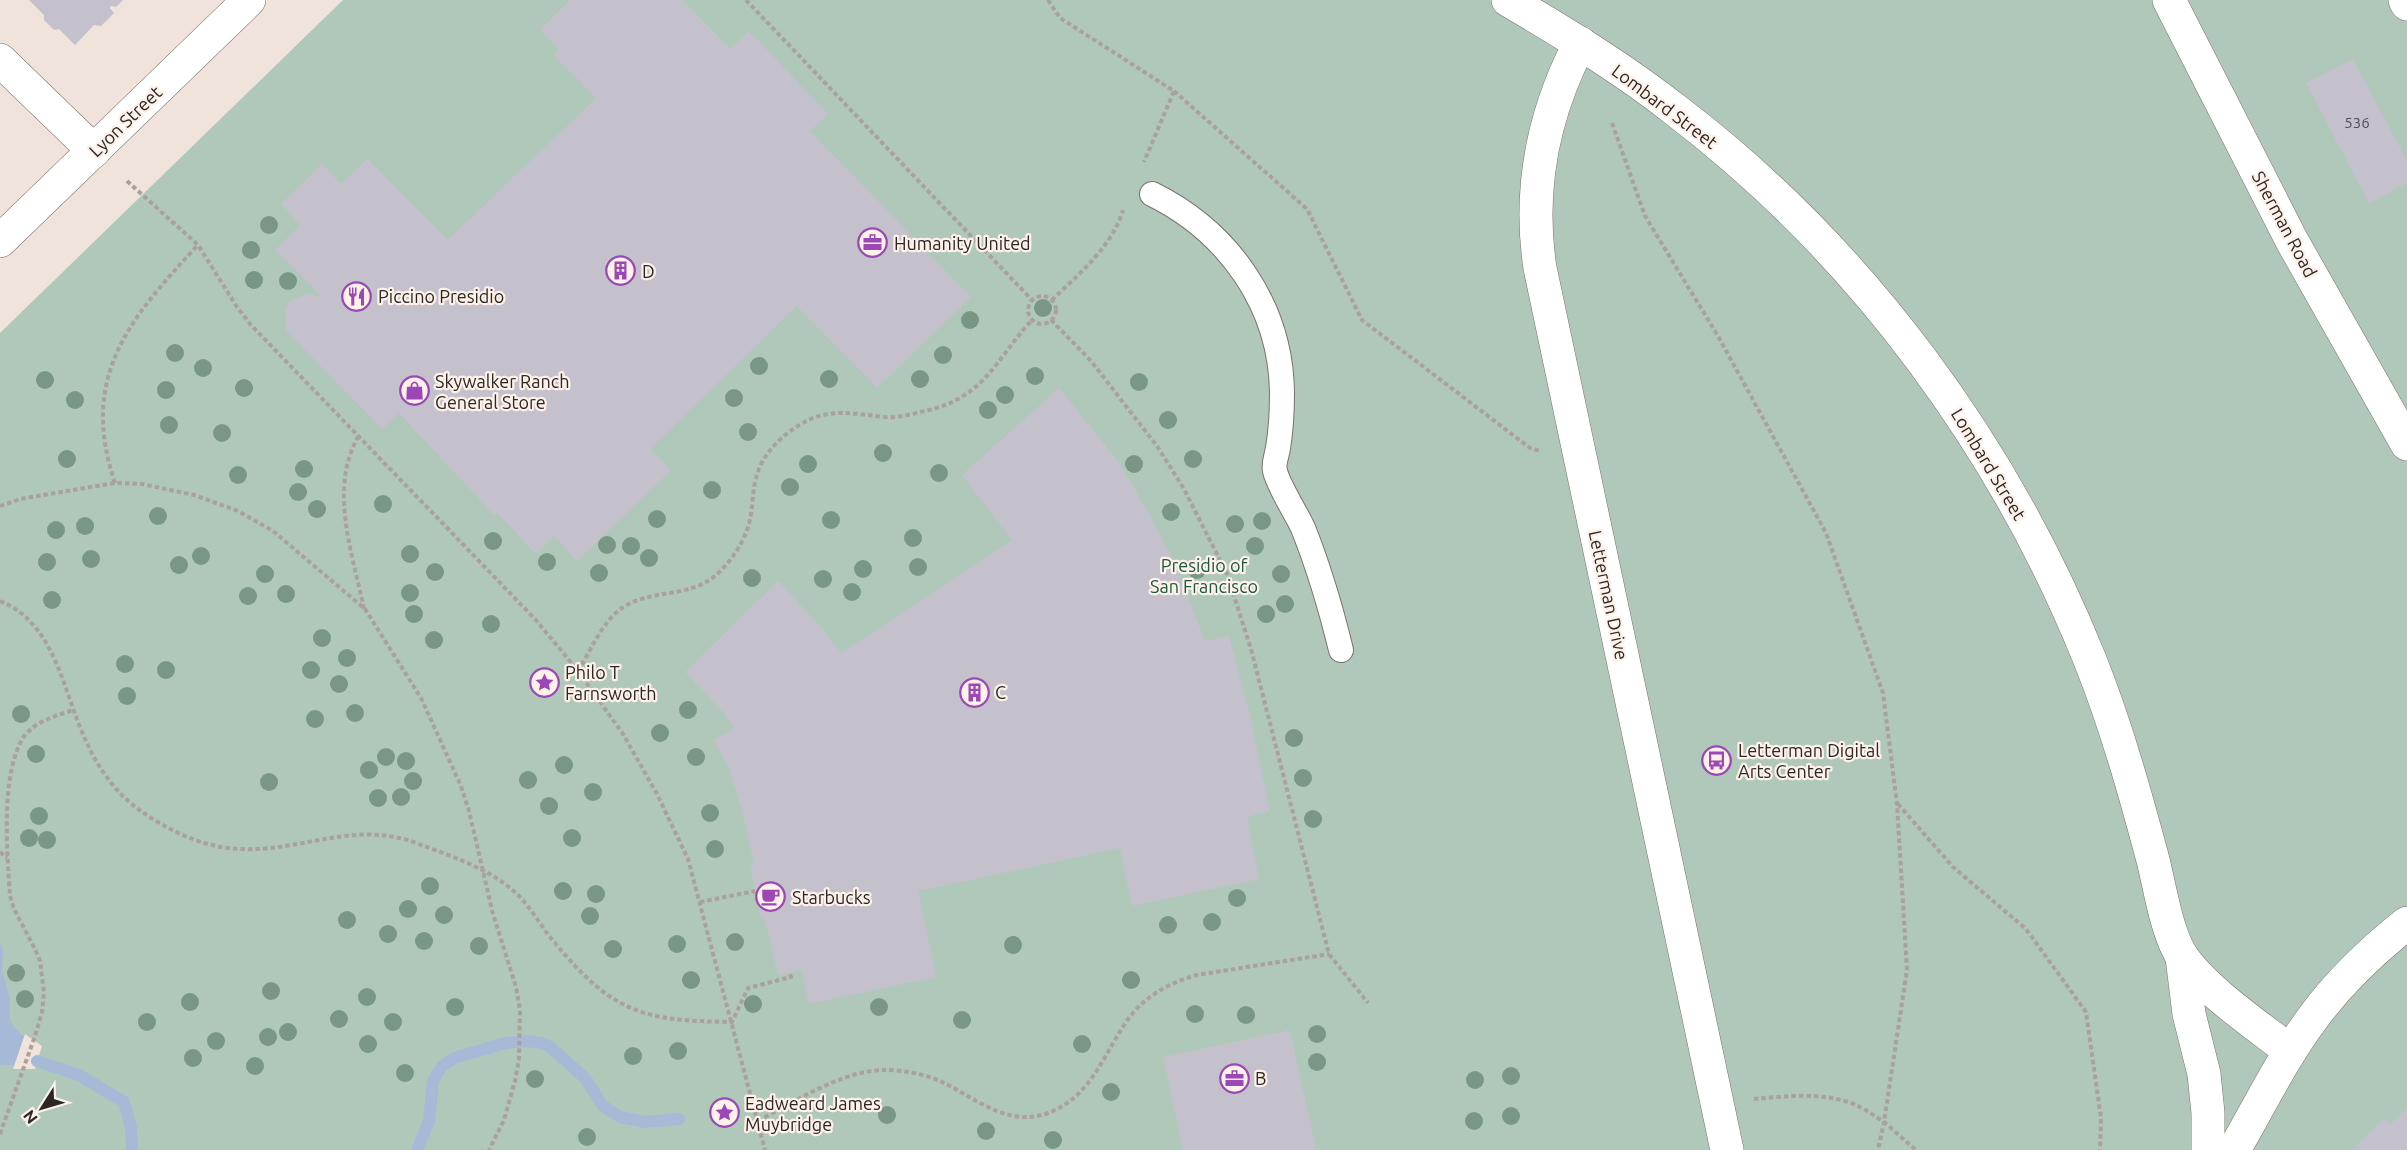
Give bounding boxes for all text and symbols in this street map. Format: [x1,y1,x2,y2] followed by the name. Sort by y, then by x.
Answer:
[1608,60,1722,152] street label: Lombard Street
[85,82,165,160] street label: Lyon Street
[2344,114,2370,131] house number: 536
[2249,168,2321,280] street label: Sherman Road
[857,227,889,259] office icon: Humanity United
[894,233,1031,253] place label: Humanity United
[605,255,637,287] building icon: D
[642,261,655,281] place label: D
[341,280,373,312] restaurant icon: Piccino Presidio
[378,286,504,306] place label: Piccino Presidio
[435,371,569,412] place label: Skywalker Ranch General Store
[398,375,430,407] shop icon: Skywalker Ranch General Store
[1948,405,2030,523] street label: Lombard Street
[1586,529,1632,661] street label: Letterman Drive
[1150,555,1258,596] park label: Presidio of San Francisco
[565,662,657,703] place label: Philo T Farnsworth
[528,666,560,698] place icon: Philo T Farnsworth
[958,676,990,708] building icon: C
[995,682,1006,702] place label: C
[1738,740,1880,781] place label: Letterman Digital Arts Center
[1701,744,1733,776] bus stop icon: Letterman Digital Arts Center
[755,881,787,913] cafe icon: Starbucks
[792,887,871,907] place label: Starbucks
[1218,1062,1250,1094] office icon: B
[1255,1068,1266,1088] place label: B
[12,1078,72,1138] north arrow
[745,1093,881,1134] place label: Eadweard James Muybridge
[708,1097,740,1129] place icon: Eadweard James Muybridge
[19,1107,41,1127] text: N

